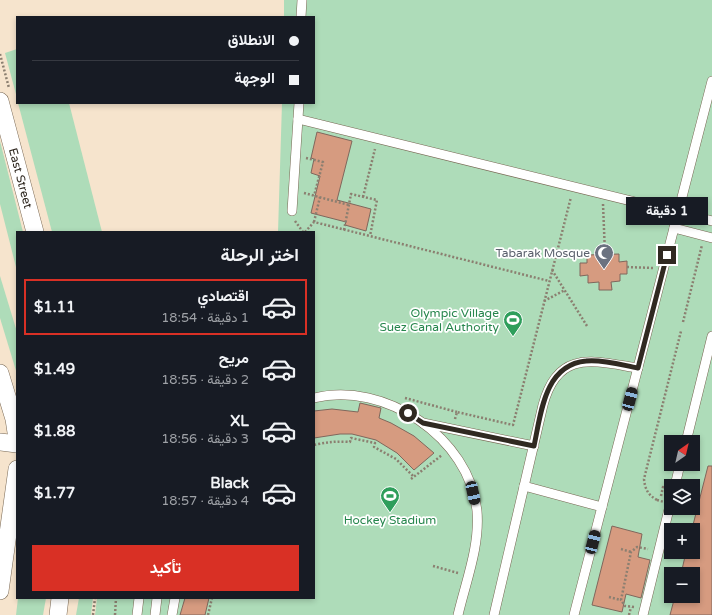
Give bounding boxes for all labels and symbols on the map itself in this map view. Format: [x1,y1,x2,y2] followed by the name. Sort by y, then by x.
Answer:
[6,146,36,210] street label: East Street
[626,197,708,225] callout: 1 دقيقة
[593,242,615,270] mosque icon: Tabarak Mosque
[495,246,590,260] place label: Tabarak Mosque
[658,246,676,264] route end
[379,306,500,334] place label: Olympic Village Suez Canal Authority
[502,309,524,337] sports icon: Olympic Village Suez Canal Authority
[621,386,639,412] car
[399,404,417,422] route start
[664,435,700,471] north arrow
[465,480,481,506] car
[379,485,401,513] sports icon: Hockey Stadium
[344,513,436,527] place label: Hockey Stadium
[584,529,602,555] car

